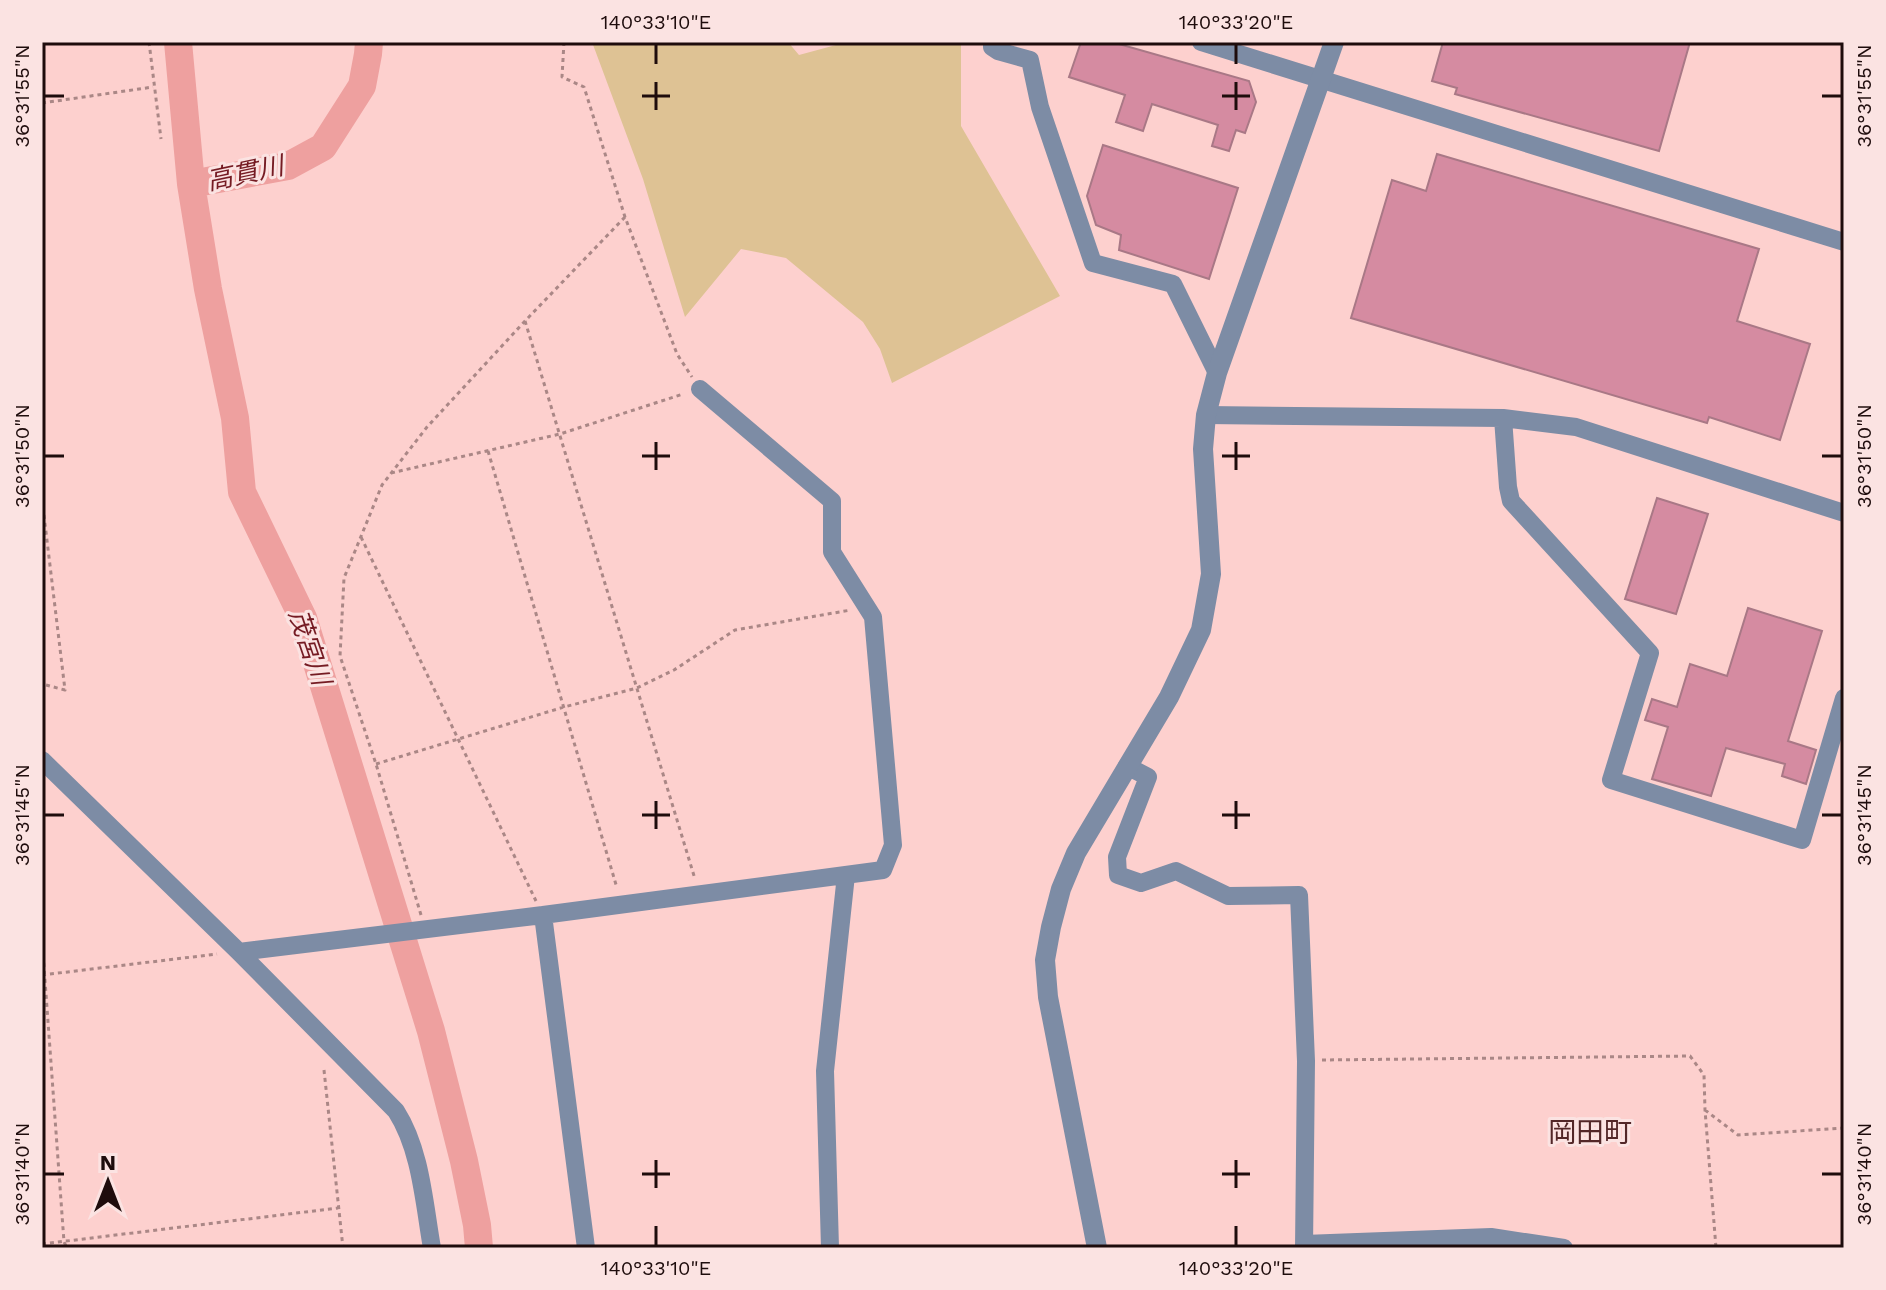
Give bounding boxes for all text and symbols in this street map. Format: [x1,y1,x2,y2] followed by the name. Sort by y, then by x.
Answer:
[601,10,711,34] text: 140°33'10"E
[1179,10,1293,34] text: 140°33'20"E
[10,44,34,148] text: 36°31'55"N
[1852,44,1876,148] text: 36°31'55"N
[204,150,289,196] water label: 高貫川
[10,404,34,508] text: 36°31'50"N
[1852,404,1876,508] text: 36°31'50"N
[283,605,338,692] water label: 茂宮川
[10,764,34,866] text: 36°31'45"N
[1852,764,1876,866] text: 36°31'45"N
[1548,1116,1632,1149] district label: 岡田町
[10,1123,34,1225] text: 36°31'40"N
[1852,1123,1876,1225] text: 36°31'40"N
[68,1142,148,1222] north arrow
[100,1150,116,1175] text: N
[601,1256,711,1280] text: 140°33'10"E
[1179,1256,1293,1280] text: 140°33'20"E

